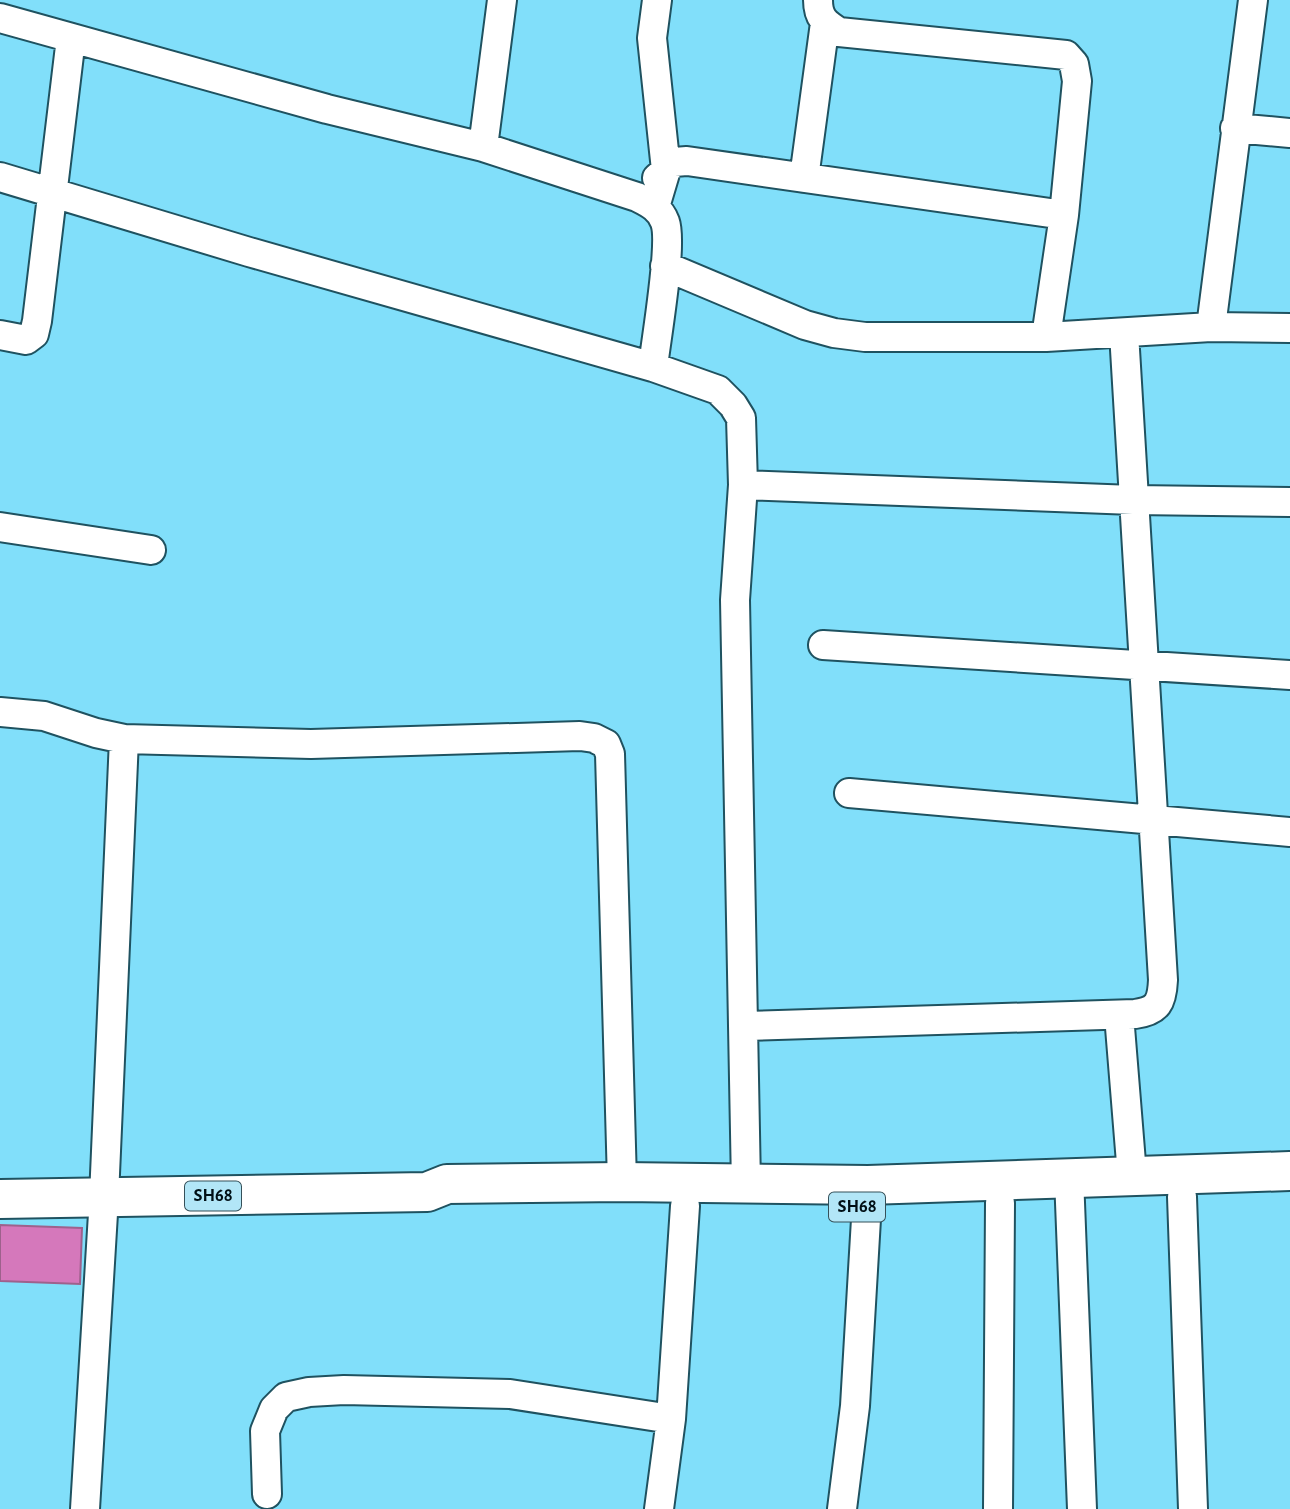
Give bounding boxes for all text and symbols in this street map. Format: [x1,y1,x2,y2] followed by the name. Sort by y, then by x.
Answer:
[185,1182,241,1210] road number: SH68
[829,1192,885,1222] road number: SH68

